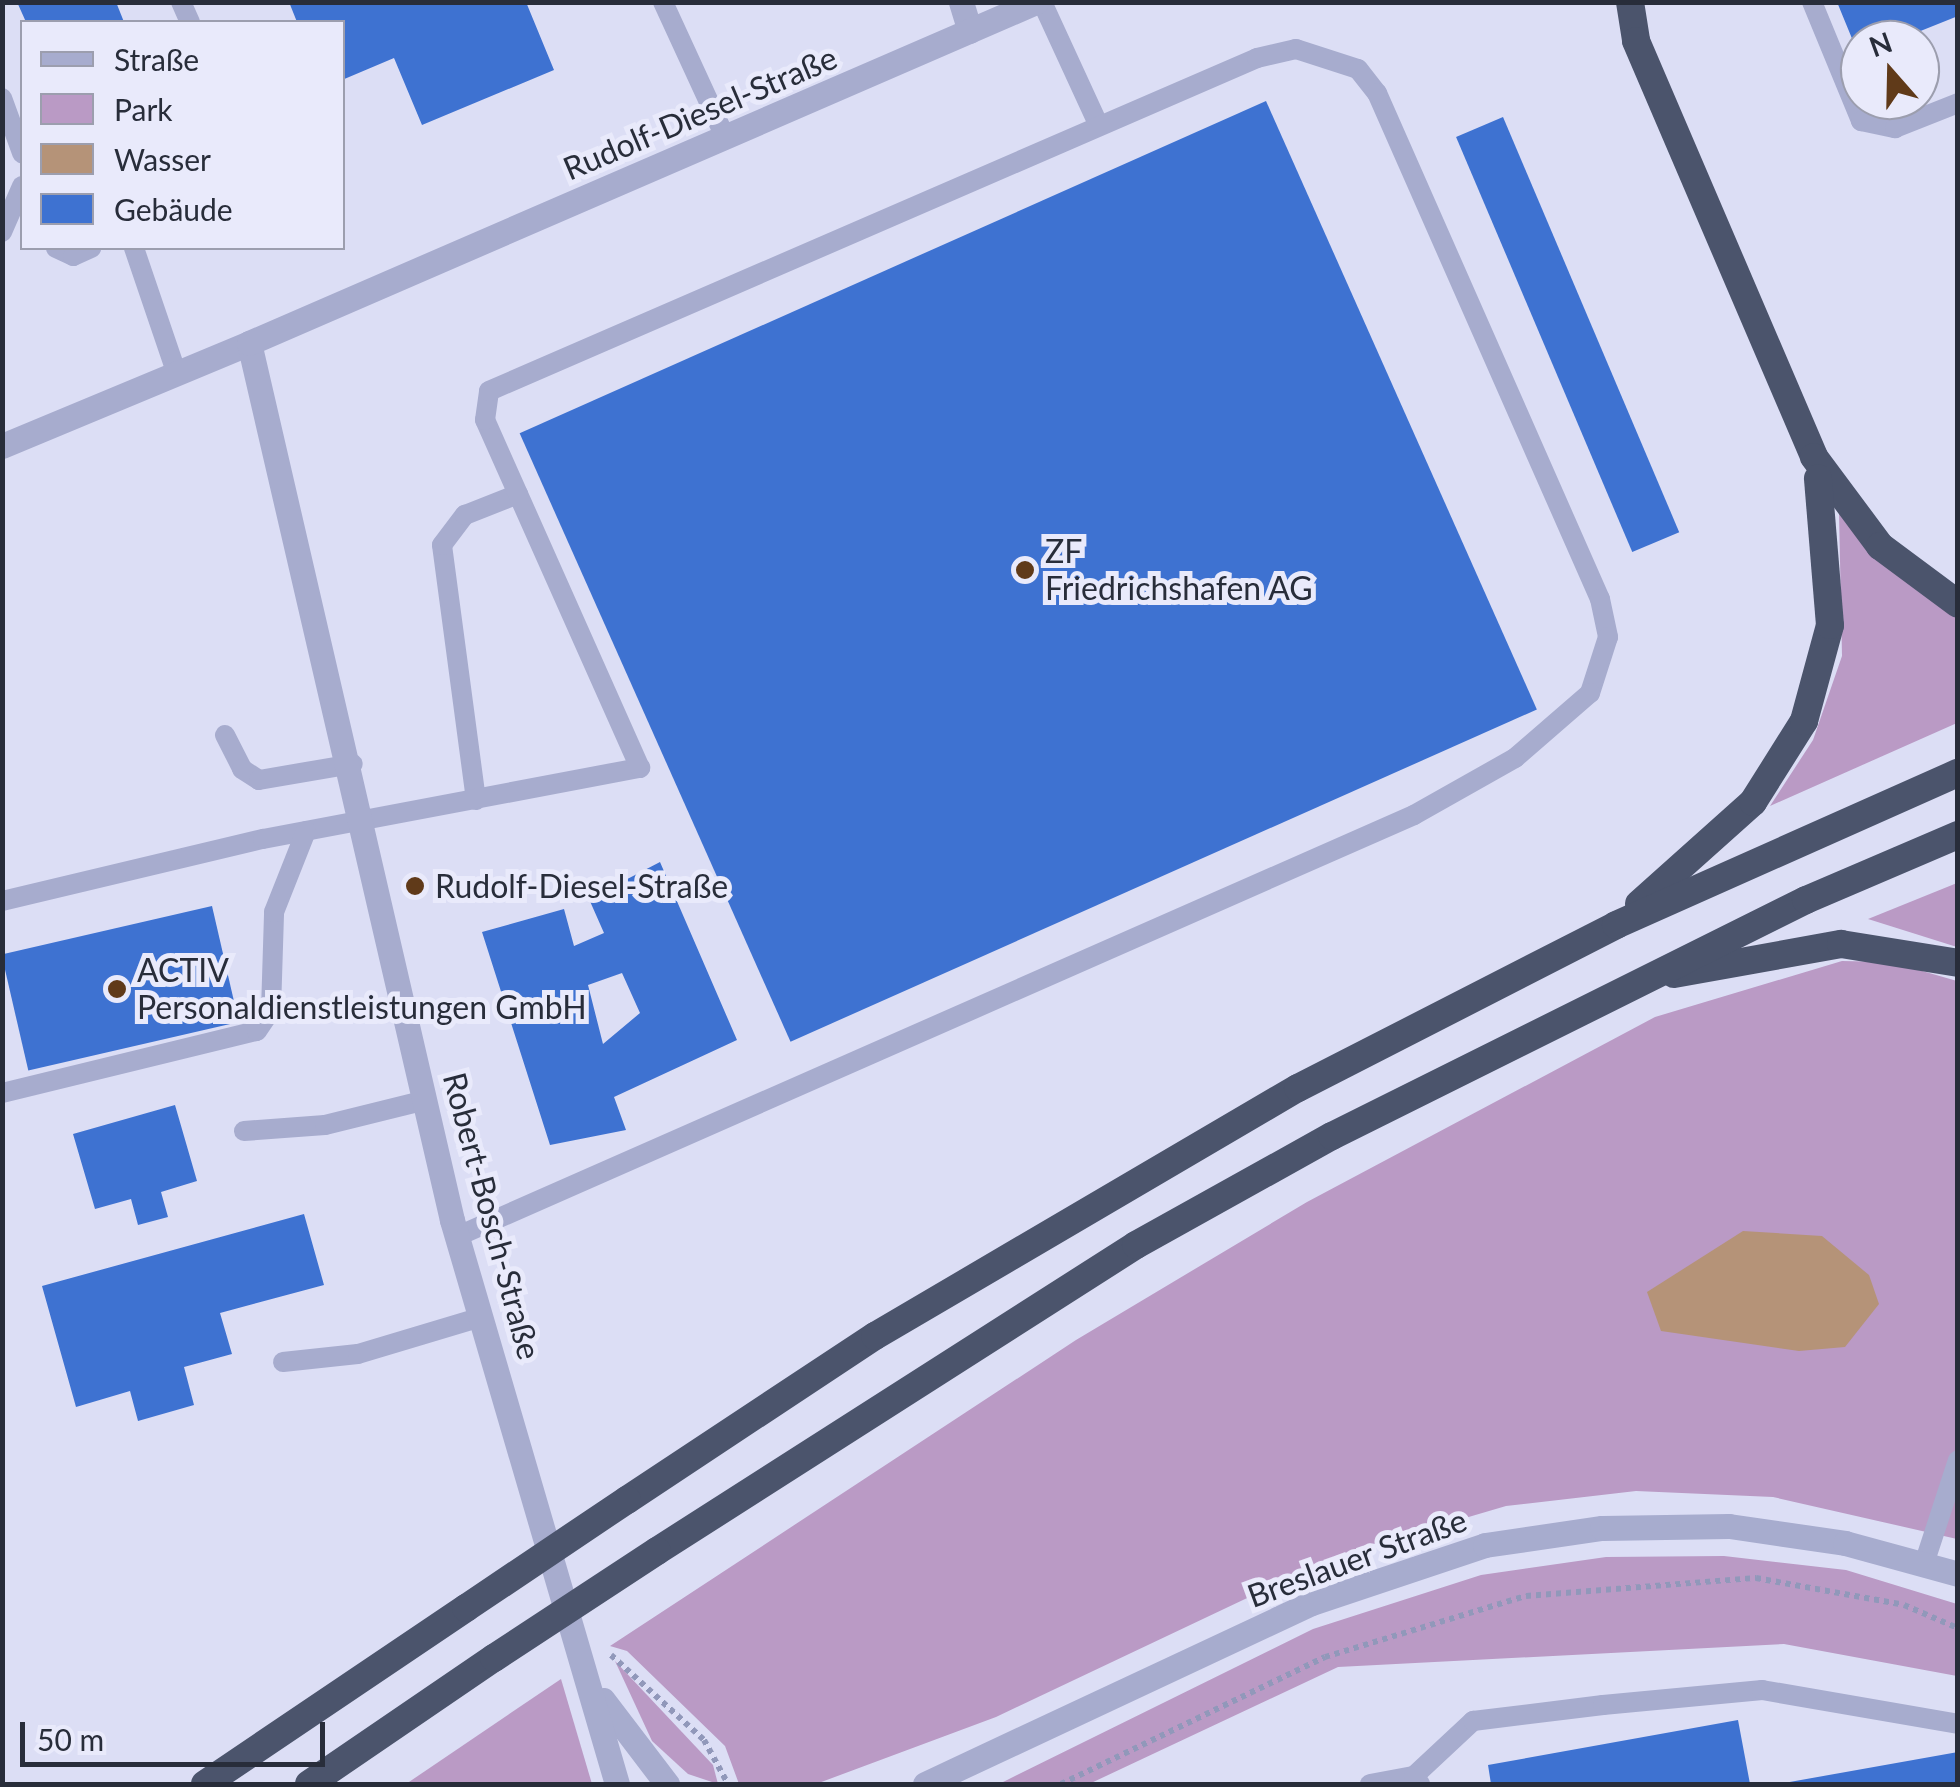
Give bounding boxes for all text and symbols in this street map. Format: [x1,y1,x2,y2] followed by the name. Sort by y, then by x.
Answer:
[20,20,345,250] legend
[1840,20,1940,120] north arrow
[1864,24,1896,63] text: N
[558,38,842,188] street label: Rudolf-Diesel-Straße
[114,41,199,77] text: Straße
[114,91,173,127] text: Park
[114,141,211,177] text: Wasser
[114,191,233,227] text: Gebäude
[1045,533,1314,608] place label: ZF Friedrichshafen AG
[1014,559,1036,581] marker: ZF Friedrichshafen AG
[435,867,728,905] place label: Rudolf-Diesel-Straße
[404,875,426,897] marker: Rudolf-Diesel-Straße
[137,952,587,1027] place label: ACTIV Personaldienstleistungen GmbH
[106,978,128,1000] marker: ACTIV Personaldienstleistungen GmbH
[435,1068,549,1364] street label: Robert-Bosch-Straße
[1242,1500,1472,1616] street label: Breslauer Straße
[25,1702,330,1764] scale bar
[37,1721,104,1757] text: 50 m

